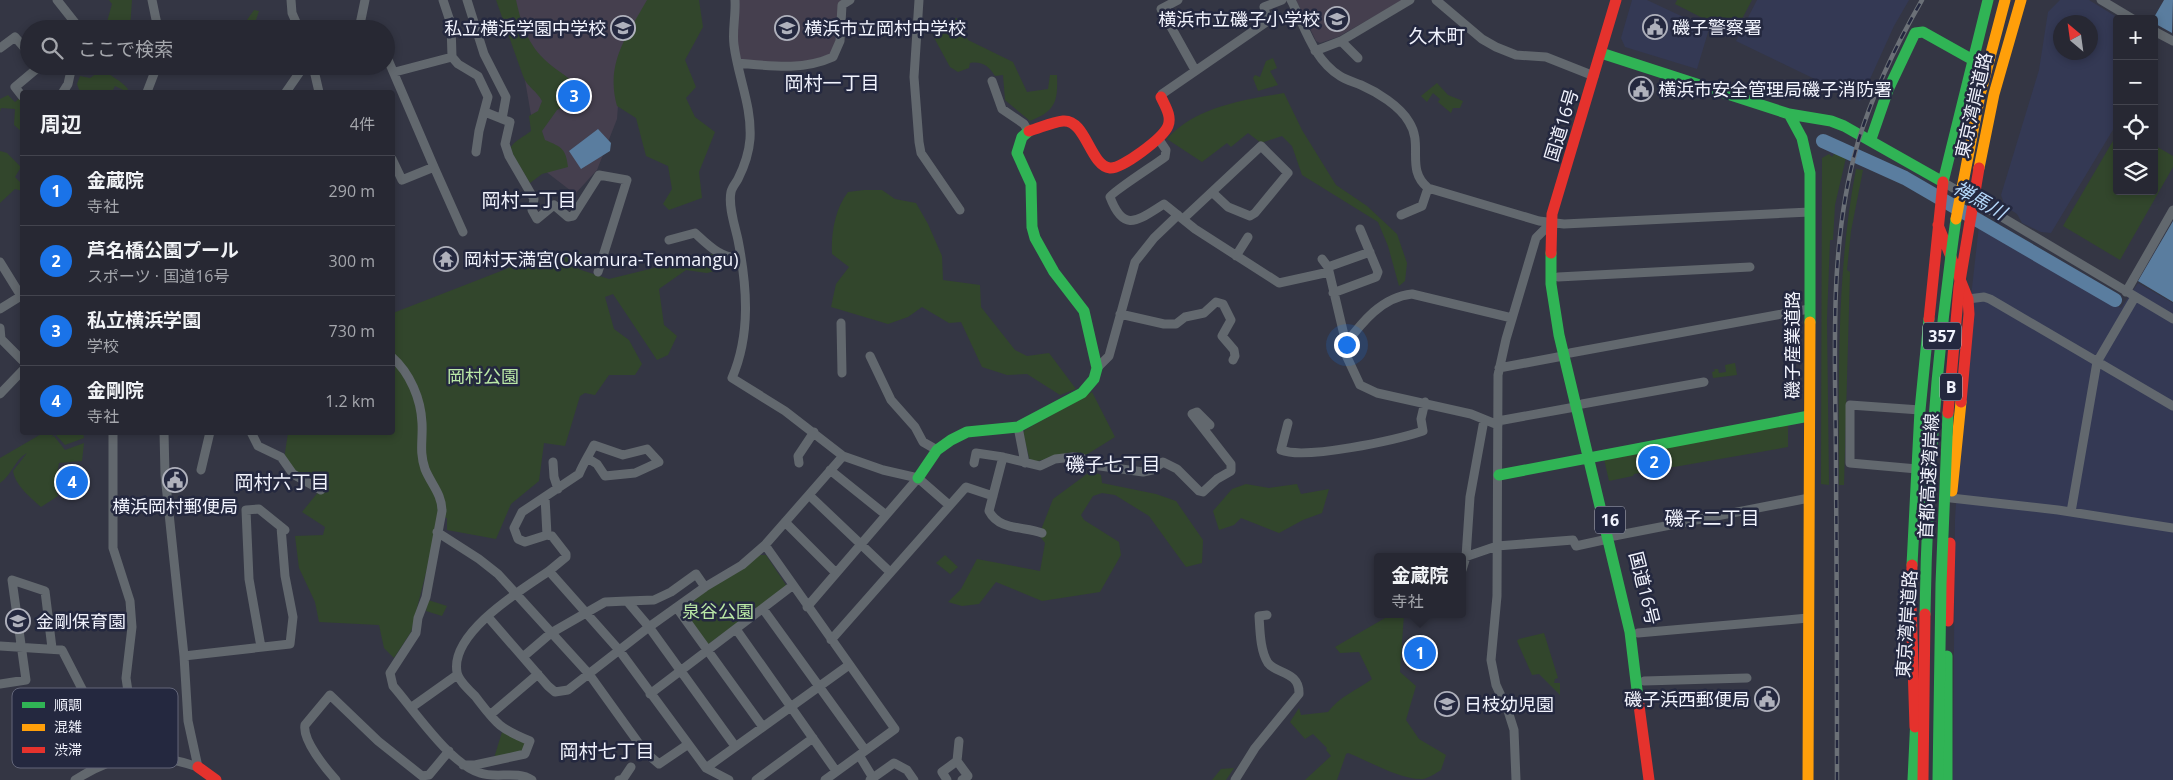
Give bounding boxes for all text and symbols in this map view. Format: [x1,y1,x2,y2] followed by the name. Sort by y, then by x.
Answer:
[1324,6,1350,32] school or university icon: 横浜市立磯子小学校
[1158,7,1320,31] place label: 横浜市立磯子小学校
[1642,14,1668,40] public building icon: 磯子警察署
[610,15,636,41] school or university icon: 私立横浜学園中学校
[774,15,800,41] school or university icon: 横浜市立岡村中学校
[1672,15,1762,39] place label: 磯子警察署
[2053,15,2098,60] north arrow
[2113,15,2158,195] map controls
[2113,15,2158,60] button: +
[444,16,606,40] place label: 私立横浜学園中学校
[804,16,966,40] place label: 横浜市立岡村中学校
[20,20,395,75] search box
[1408,23,1466,49] district label: 久木町
[38,34,66,62] icon: search
[78,36,173,62] text: ここで検索
[1949,50,1997,160] street label: 東京湾岸道路
[2113,60,2158,105] button: −
[784,70,880,96] district label: 岡村一丁目
[1628,76,1654,102] public building icon: 横浜市安全管理局磯子消防署
[558,77,590,115] pin: 3
[1658,77,1892,101] place label: 横浜市安全管理局磯子消防署
[1539,86,1583,164] street label: 国道16号
[2113,105,2158,150] button: locate
[40,110,82,138] text: 周辺
[350,113,375,135] text: 4件
[2113,150,2158,195] button: layers
[87,167,144,193] text: 金蔵院
[1949,174,2013,227] water label: 禅馬川
[51,180,61,202] text: 1
[329,180,375,202] text: 290 m
[481,187,577,213] district label: 岡村二丁目
[87,195,119,217] text: 寺社
[87,237,239,263] text: 芦名橋公園プール
[433,246,459,272] temple icon: 岡村天満宮(Okamura-Tenmangu)
[464,247,739,271] place label: 岡村天満宮(Okamura-Tenmangu)
[51,250,61,272] text: 2
[329,250,375,272] text: 300 m
[87,265,230,287] text: スポーツ · 国道16号
[1780,291,1804,399] street label: 磯子産業道路
[87,307,201,333] text: 私立横浜学園
[51,320,61,342] text: 3
[329,320,375,342] text: 730 m
[1923,322,1961,350] road number: 357
[1334,332,1360,358] your location
[87,335,119,357] text: 学校
[447,364,519,388] park label: 岡村公園
[1940,374,1962,401] road number: B
[87,377,144,403] text: 金剛院
[51,390,61,412] text: 4
[325,390,375,412] text: 1.2 km
[87,405,119,427] text: 寺社
[1913,412,1943,540] street label: 首都高速湾岸線
[1638,443,1670,481] pin: 2
[1065,451,1161,477] district label: 磯子七丁目
[56,463,88,501] pin: 4
[162,467,188,493] public building icon: 横浜岡村郵便局
[234,469,330,495] district label: 岡村六丁目
[112,494,238,518] place label: 横浜岡村郵便局
[1664,505,1760,531] district label: 磯子二丁目
[1595,506,1625,534] road number: 16
[1624,549,1666,627] street label: 国道16号
[1374,553,1466,618] popup
[1391,562,1449,588] text: 金蔵院
[1890,569,1922,679] street label: 東京湾岸道路
[1391,590,1424,612] text: 寺社
[682,599,754,623] park label: 泉谷公園
[5,608,31,634] school or university icon: 金剛保育園
[36,609,126,633] place label: 金剛保育園
[1404,634,1436,672] pin: 1
[1754,686,1780,712] public building icon: 磯子浜西郵便局
[1624,687,1750,711] place label: 磯子浜西郵便局
[12,688,178,768] legend
[1434,691,1460,717] school or university icon: 日枝幼児園
[1464,692,1554,716] place label: 日枝幼児園
[54,695,82,714] text: 順調
[54,717,82,736] text: 混雑
[559,738,655,764] district label: 岡村七丁目
[54,740,82,759] text: 渋滞

